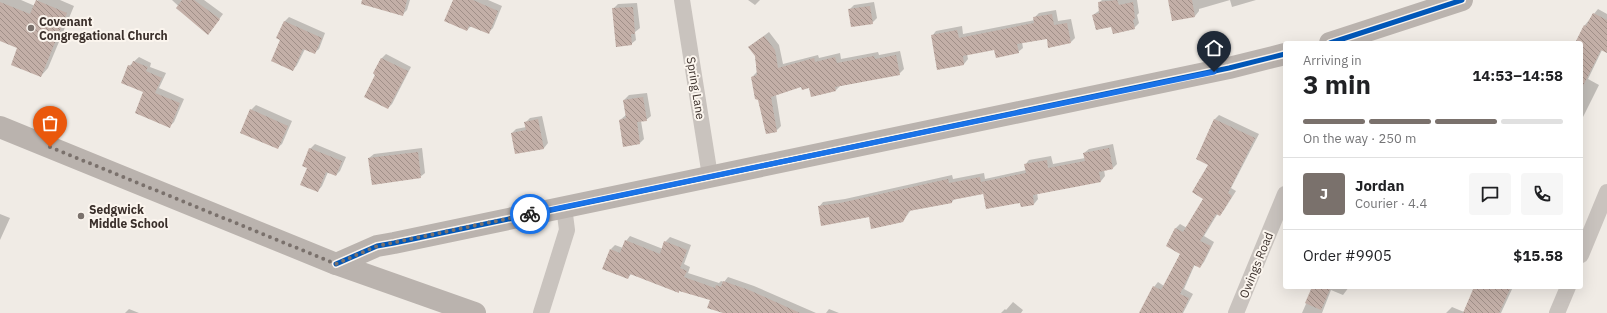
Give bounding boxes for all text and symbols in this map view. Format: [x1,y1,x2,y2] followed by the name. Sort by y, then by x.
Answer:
[39,14,168,43] place label: Covenant Congregational Church
[26,23,36,33] marker: Covenant Congregational Church
[1197,31,1231,72] pin
[1203,37,1225,59] icon: home
[1303,52,1362,69] text: Arriving in
[684,56,708,121] street label: Spring Lane
[1472,66,1563,85] text: 14:53–14:58
[1303,67,1371,101] text: 3 min
[33,106,67,147] pin
[39,112,61,134] icon: bag
[1303,130,1416,147] text: On the way · 250 m
[1469,173,1511,215] button: chat
[1521,173,1563,215] button: phone
[1355,176,1404,195] text: Jordan
[1320,184,1328,203] text: J
[510,194,550,234] courier
[1355,195,1427,212] text: Courier · 4.4
[89,202,168,231] place label: Sedgwick Middle School
[519,203,541,225] icon: bike
[76,211,86,221] marker: Sedgwick Middle School
[1236,230,1276,300] street label: Owings Road
[1303,246,1392,265] text: Order #9905
[1513,246,1563,265] text: $15.58

